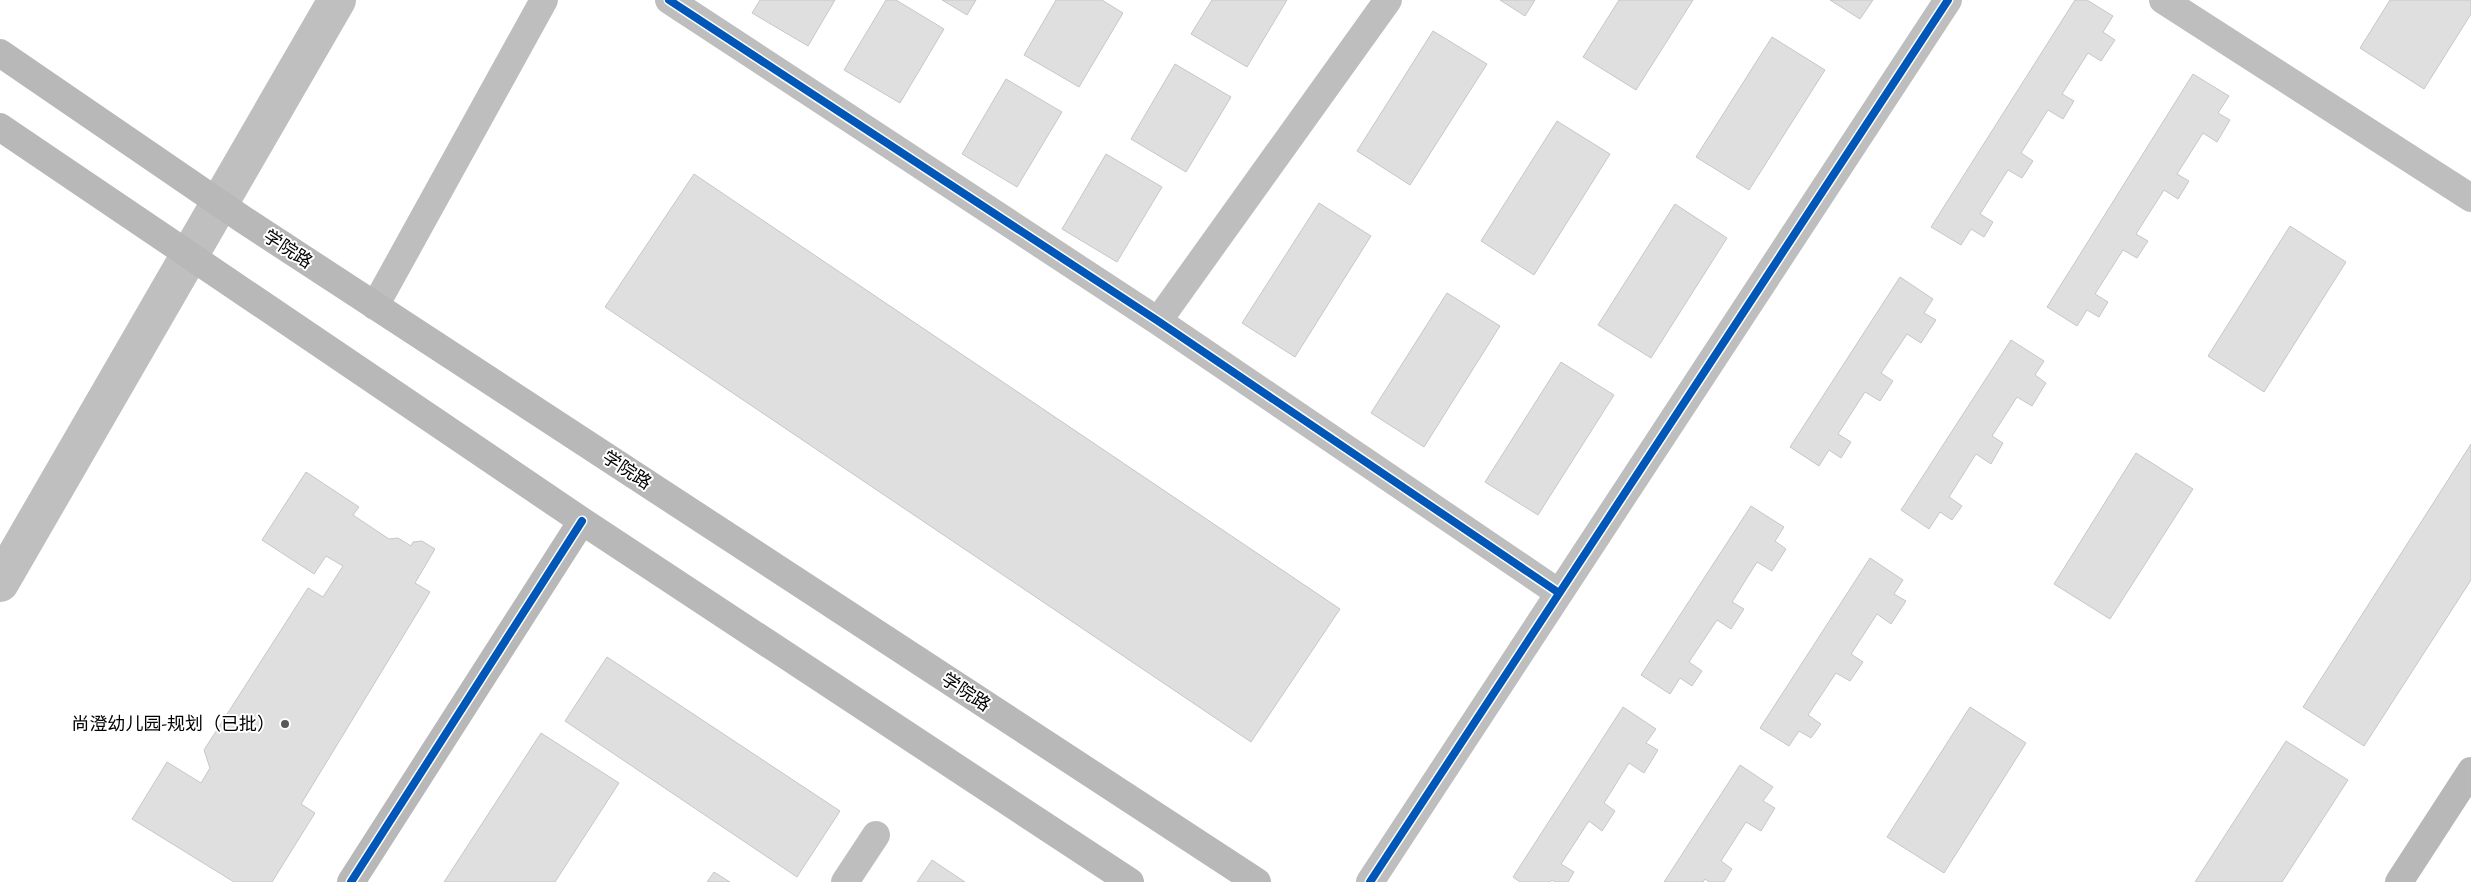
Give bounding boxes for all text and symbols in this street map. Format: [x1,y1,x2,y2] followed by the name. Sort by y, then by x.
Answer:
[260,226,316,272] street label: 学院路
[599,447,655,493] street label: 学院路
[938,669,994,715] street label: 学院路
[71,714,275,734] place label: 尚澄幼儿园-规划（已批）
[279,718,291,730] marker: 尚澄幼儿园-规划（已批）

